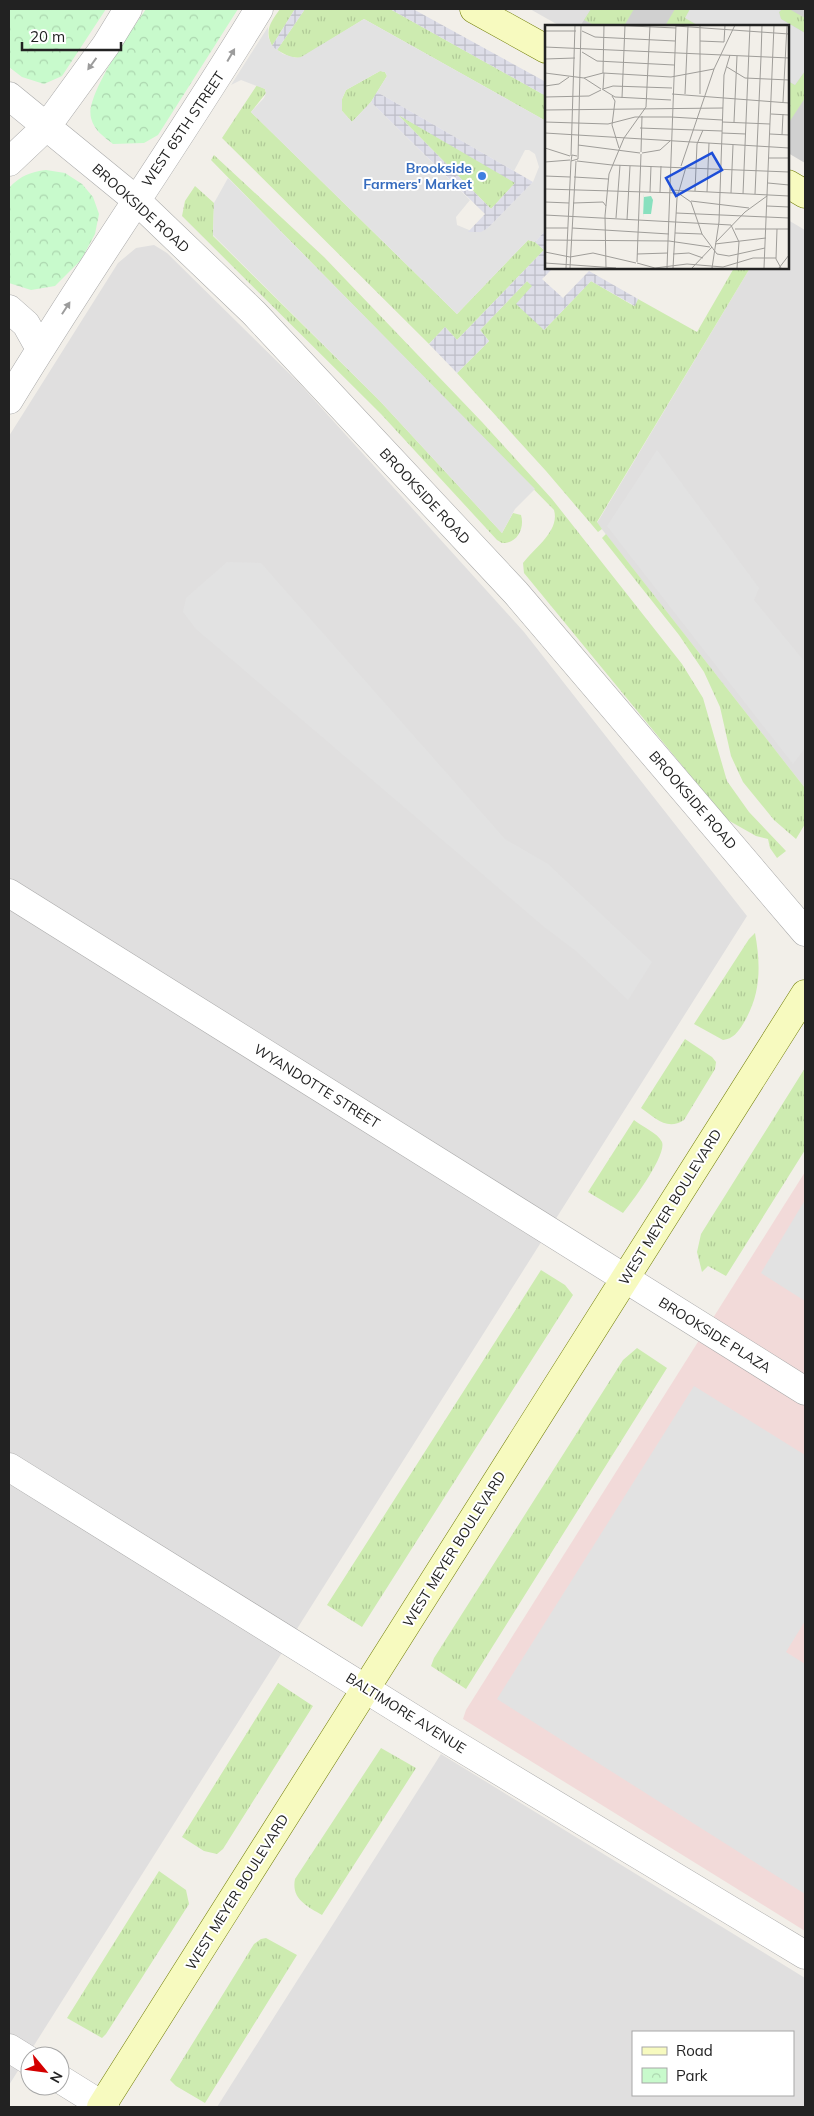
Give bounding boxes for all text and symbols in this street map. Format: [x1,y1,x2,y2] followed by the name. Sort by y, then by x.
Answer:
[22,20,121,52] scale bar
[545,25,789,269] inset map
[30,27,65,46] text: 20 m
[227,48,236,61] one-way arrow
[87,57,97,71] one-way arrow
[138,67,229,190] street label: WEST 65TH STREET
[363,159,473,193] place label: Brookside Farmers' Market
[89,160,193,256] street label: BROOKSIDE ROAD
[476,170,488,182] marker: Brookside Farmers' Market
[61,301,71,315] one-way arrow
[376,444,474,548] street label: BROOKSIDE ROAD
[645,747,741,853] street label: BROOKSIDE ROAD
[251,1040,384,1132] street label: WYANDOTTE STREET
[615,1126,725,1288] street label: WEST MEYER BOULEVARD
[656,1293,775,1377] street label: BROOKSIDE PLAZA
[399,1468,509,1630] street label: WEST MEYER BOULEVARD
[343,1669,469,1757] street label: BALTIMORE AVENUE
[182,1811,292,1973] street label: WEST MEYER BOULEVARD
[632,2031,794,2096] legend
[676,2041,713,2060] text: Road
[20,2046,70,2096] north arrow
[676,2066,708,2085] text: Park
[46,2068,67,2086] text: N

